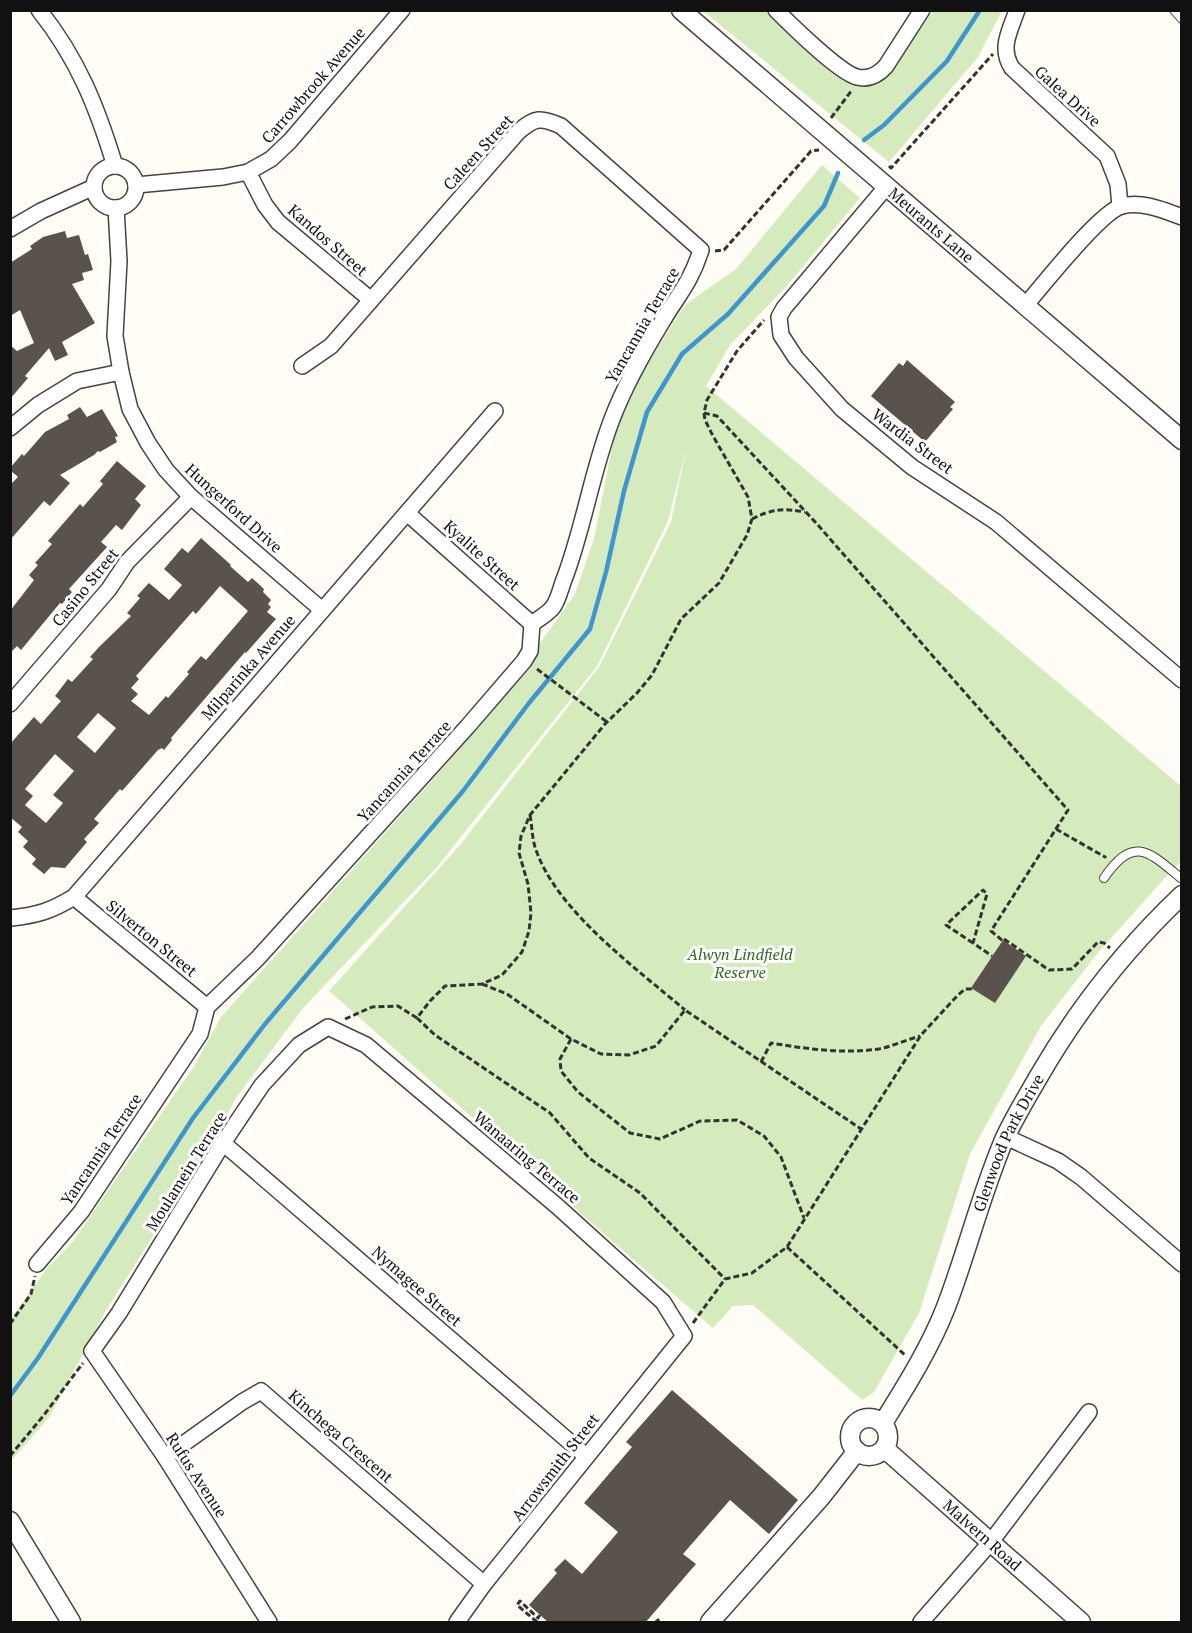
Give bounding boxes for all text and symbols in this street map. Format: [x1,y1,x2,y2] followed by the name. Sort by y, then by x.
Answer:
[256,22,370,148] street label: Carrowbrook Avenue
[1030,60,1106,132] street label: Galea Drive
[438,109,518,195] street label: Caleen Street
[884,182,979,268] street label: Meurants Lane
[283,199,373,281] street label: Kandos Street
[600,263,684,387] street label: Yancannia Terrace
[868,403,958,479] street label: Wardia Street
[181,458,287,558] street label: Hungerford Drive
[439,515,525,595] street label: Kyalite Street
[47,543,123,631] street label: Casino Street
[196,609,300,725] street label: Milparinka Avenue
[352,715,456,827] street label: Yancannia Terrace
[102,894,202,982] street label: Silverton Street
[686,943,793,983] park label: Alwyn Lindfield Reserve
[968,1070,1049,1215] street label: Glenwood Park Drive
[55,1089,147,1209] street label: Yancannia Terrace
[469,1106,585,1208] street label: Wanaaring Terrace
[140,1107,232,1235] street label: Moulamein Terrace
[367,1241,467,1331] street label: Nymagee Street
[284,1384,398,1488] street label: Kinchega Crescent
[506,1409,604,1525] street label: Arrowsmith Street
[161,1428,233,1522] street label: Rufus Avenue
[938,1494,1027,1576] street label: Malvern Road

